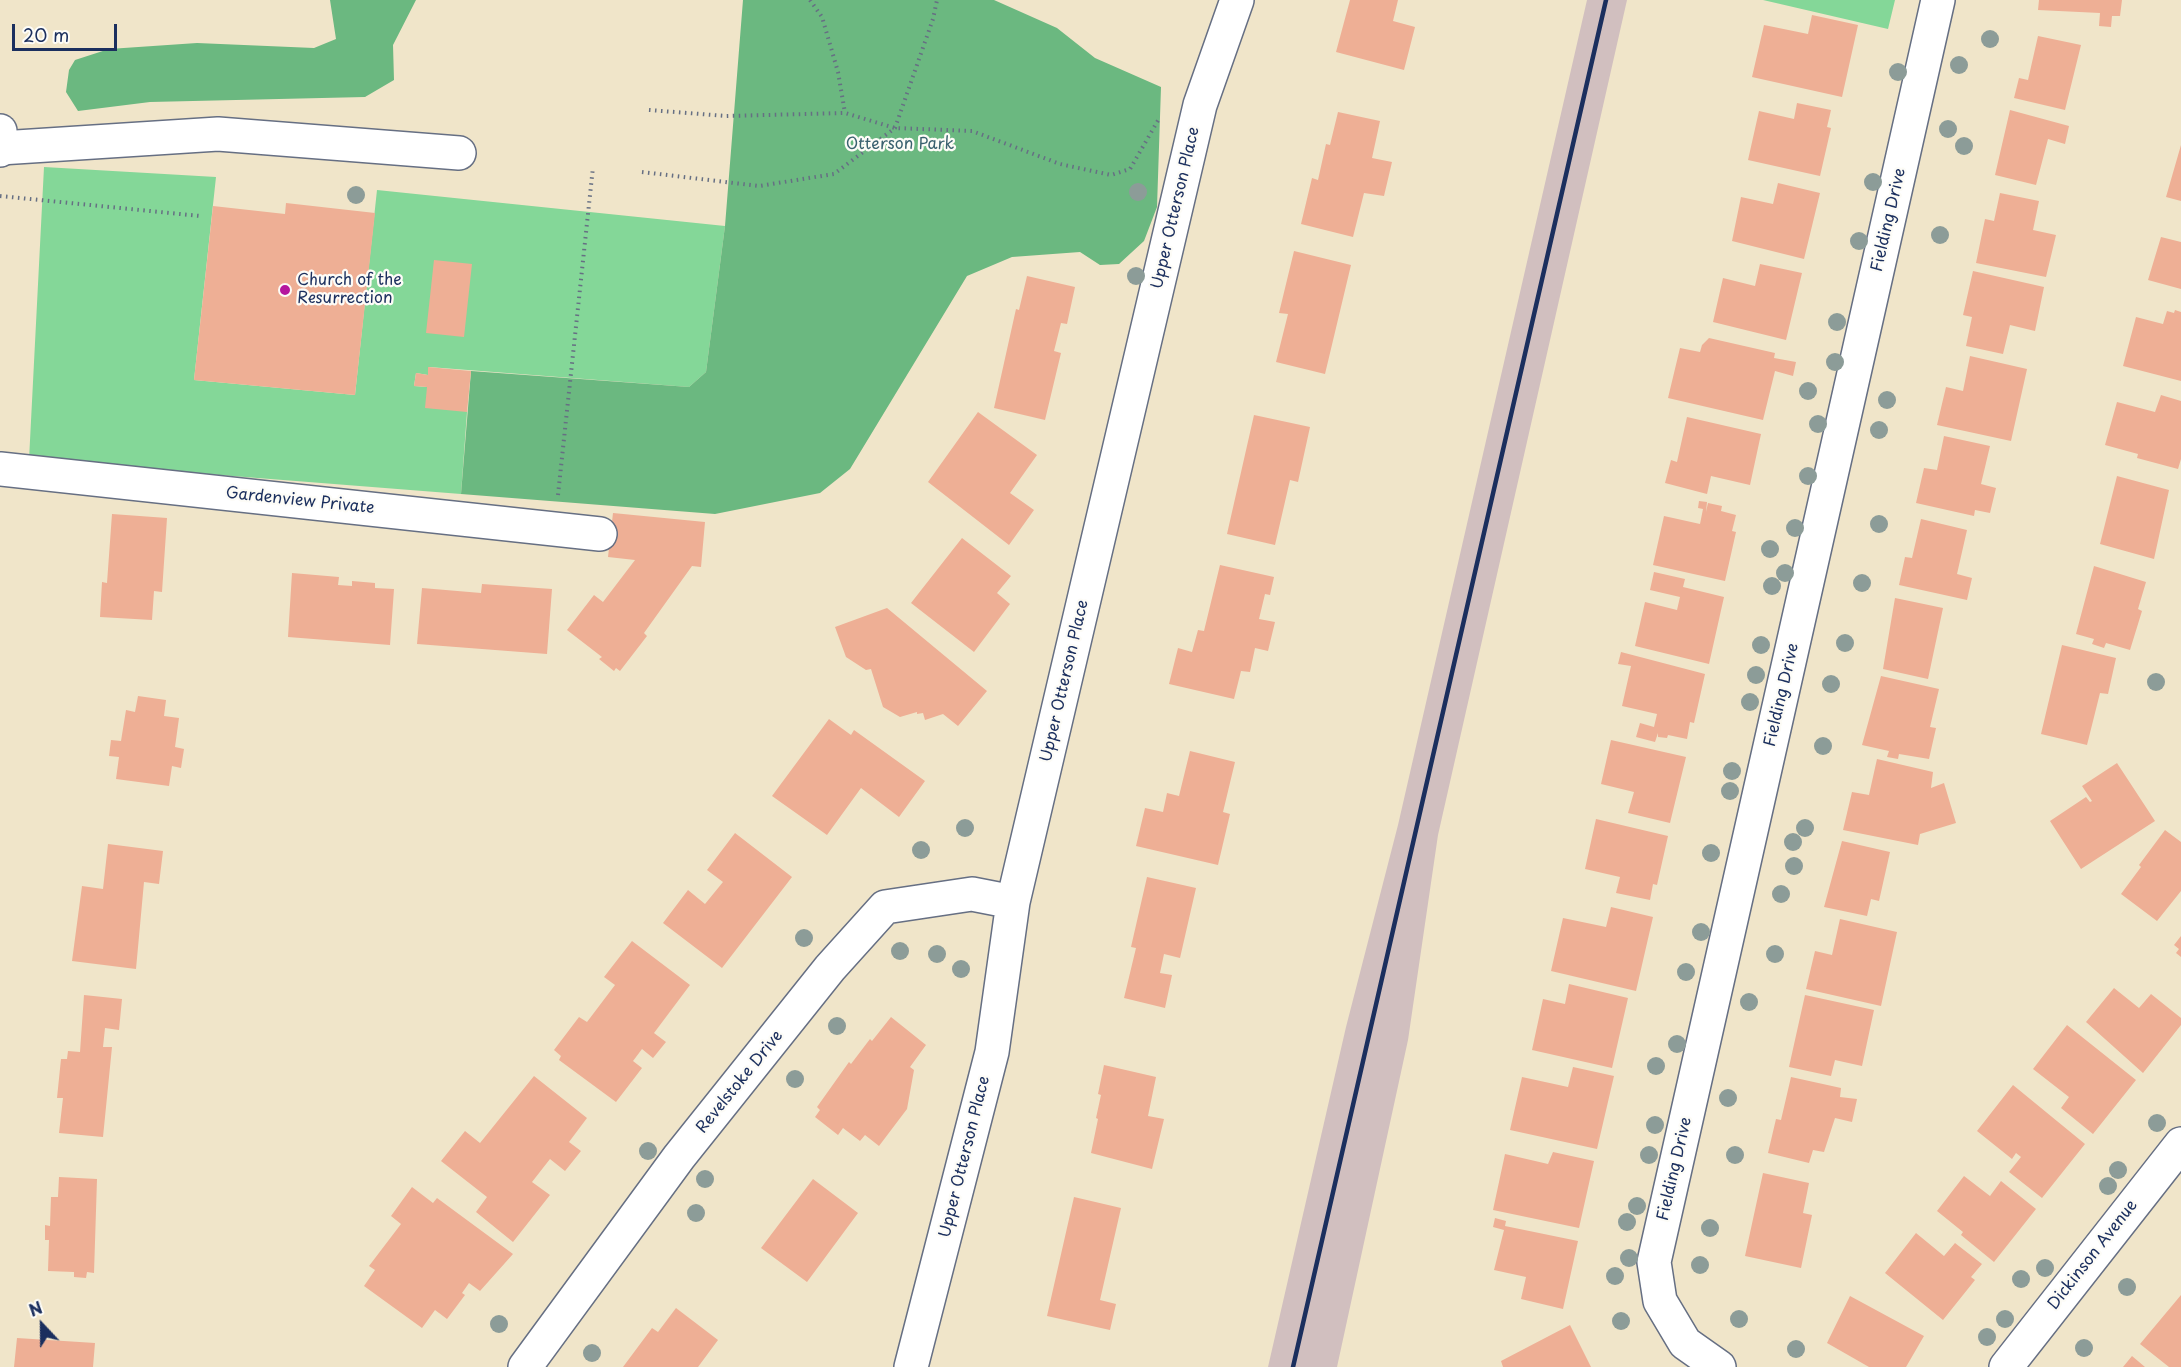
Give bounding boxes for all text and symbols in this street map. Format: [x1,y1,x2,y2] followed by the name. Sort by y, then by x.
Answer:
[15,12,120,50] scale bar
[23,21,69,48] text: 20 m
[1148,125,1204,291] street label: Upper Otterson Place
[846,135,954,155] park label: Otterson Park
[1868,166,1910,274] street label: Fielding Drive
[297,271,402,309] place label: Church of the Resurrection
[278,283,292,297] marker: Church of the Resurrection
[225,484,375,518] street label: Gardenview Private
[1037,598,1093,764] street label: Upper Otterson Place
[1761,641,1803,749] street label: Fielding Drive
[693,1027,787,1137] street label: Revelstoke Drive
[936,1074,994,1240] street label: Upper Otterson Place
[1654,1115,1696,1223] street label: Fielding Drive
[2044,1196,2142,1314] street label: Dickinson Avenue
[12,1295,72,1355] north arrow
[25,1295,46,1322] text: N

